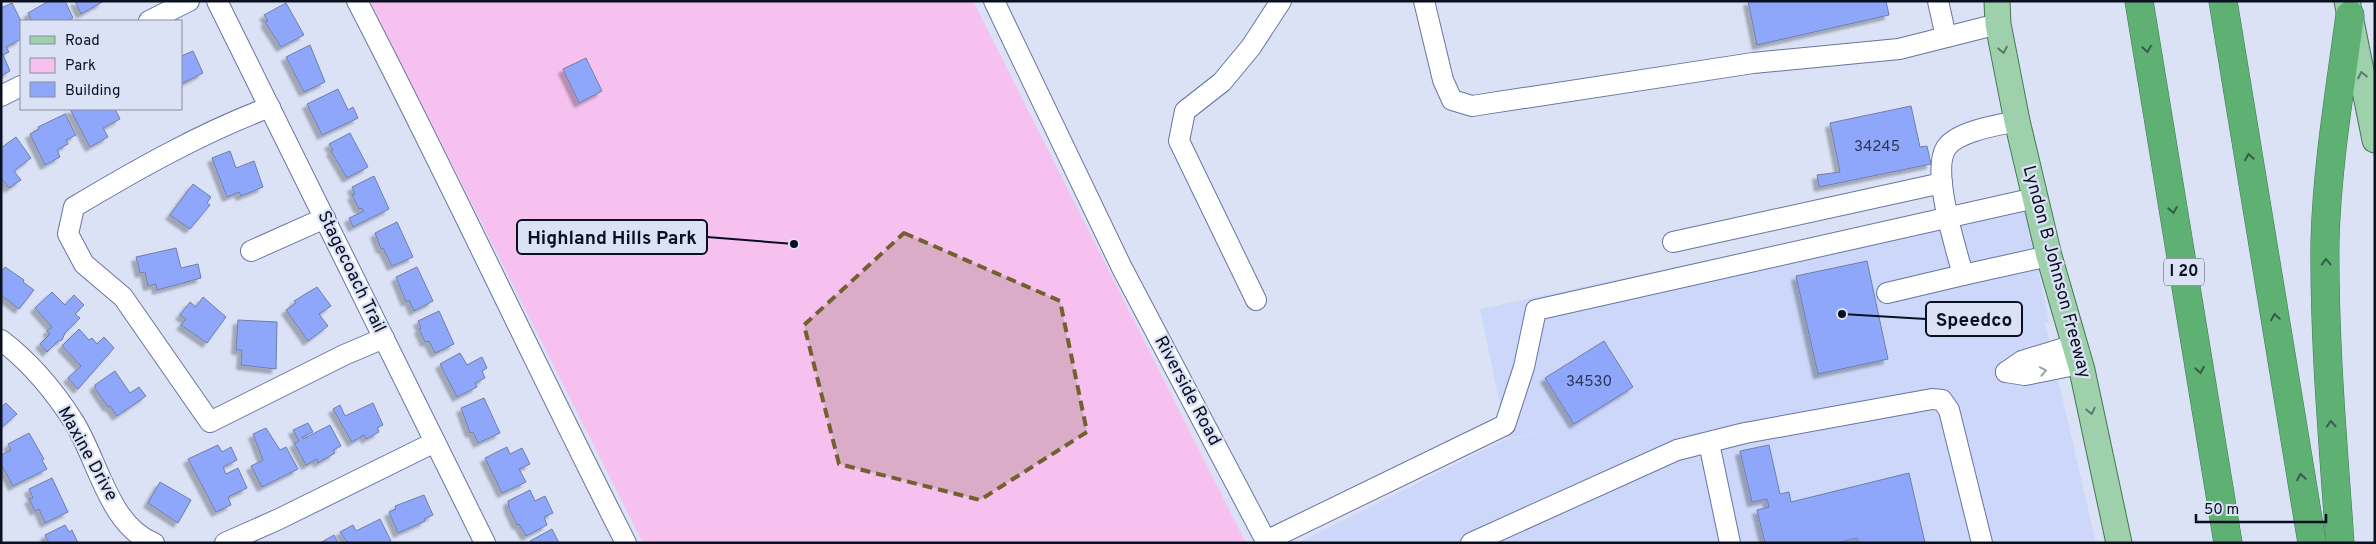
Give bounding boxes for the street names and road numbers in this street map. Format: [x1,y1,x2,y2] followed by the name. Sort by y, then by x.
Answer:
[2017,163,2095,381] street label: Lyndon B Johnson Freeway
[311,207,391,337] street label: Stagecoach Trail
[2164,258,2204,286] road number: I 20
[1148,332,1226,450] street label: Riverside Road
[52,403,122,505] street label: Maxine Drive

